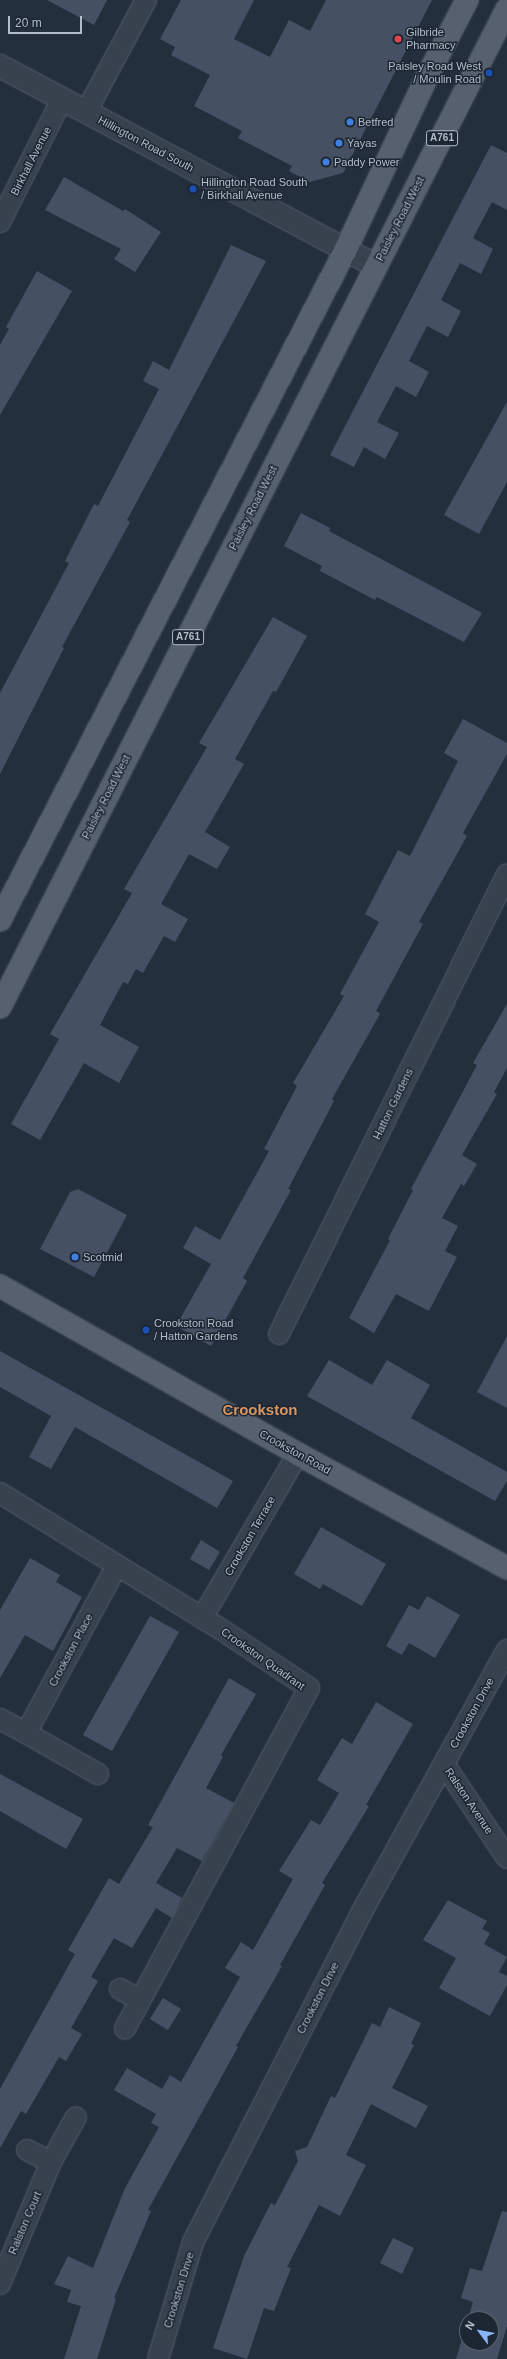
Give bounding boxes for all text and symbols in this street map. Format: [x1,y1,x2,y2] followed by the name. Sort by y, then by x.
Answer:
[10,8,84,34] scale bar
[15,16,42,30] text: 20 m
[406,26,456,52] place label: Gilbride Pharmacy
[393,34,403,44] marker: Gilbride Pharmacy
[388,60,481,86] place label: Paisley Road West / Moulin Road
[484,68,494,78] marker: Paisley Road West / Moulin Road
[96,113,196,175] street label: Hillington Road South
[358,115,393,129] place label: Betfred
[345,117,355,127] marker: Betfred
[8,124,54,198] street label: Birkhall Avenue
[426,130,458,146] road number: A761
[347,136,377,150] place label: Yayas
[334,138,344,148] marker: Yayas
[334,155,399,169] place label: Paddy Power
[321,157,331,167] marker: Paddy Power
[373,175,427,263] street label: Paisley Road West
[201,176,307,202] place label: Hillington Road South / Birkhall Avenue
[188,184,198,194] marker: Hillington Road South / Birkhall Avenue
[226,464,280,552] street label: Paisley Road West
[172,629,204,645] road number: A761
[79,753,133,841] street label: Paisley Road West
[370,1066,416,1142] street label: Hatton Gardens
[83,1250,123,1264] place label: Scotmid
[70,1252,80,1262] marker: Scotmid
[154,1317,238,1343] place label: Crookston Road / Hatton Gardens
[141,1325,151,1335] marker: Crookston Road / Hatton Gardens
[222,1401,298,1419] district label: Crookston
[257,1427,333,1477] street label: Crookston Road
[222,1494,278,1578] street label: Crookston Terrace
[46,1611,96,1689] street label: Crookston Place
[219,1625,307,1693] street label: Crookston Quadrant
[447,1675,497,1751] street label: Crookston Drive
[442,1765,496,1837] street label: Ralston Avenue
[294,1960,342,2036] street label: Crookston Drive
[6,2189,44,2257] street label: Ralston Court
[161,2250,197,2330] street label: Crookston Drive
[459,2311,499,2351] north arrow
[462,2319,477,2332] text: N

